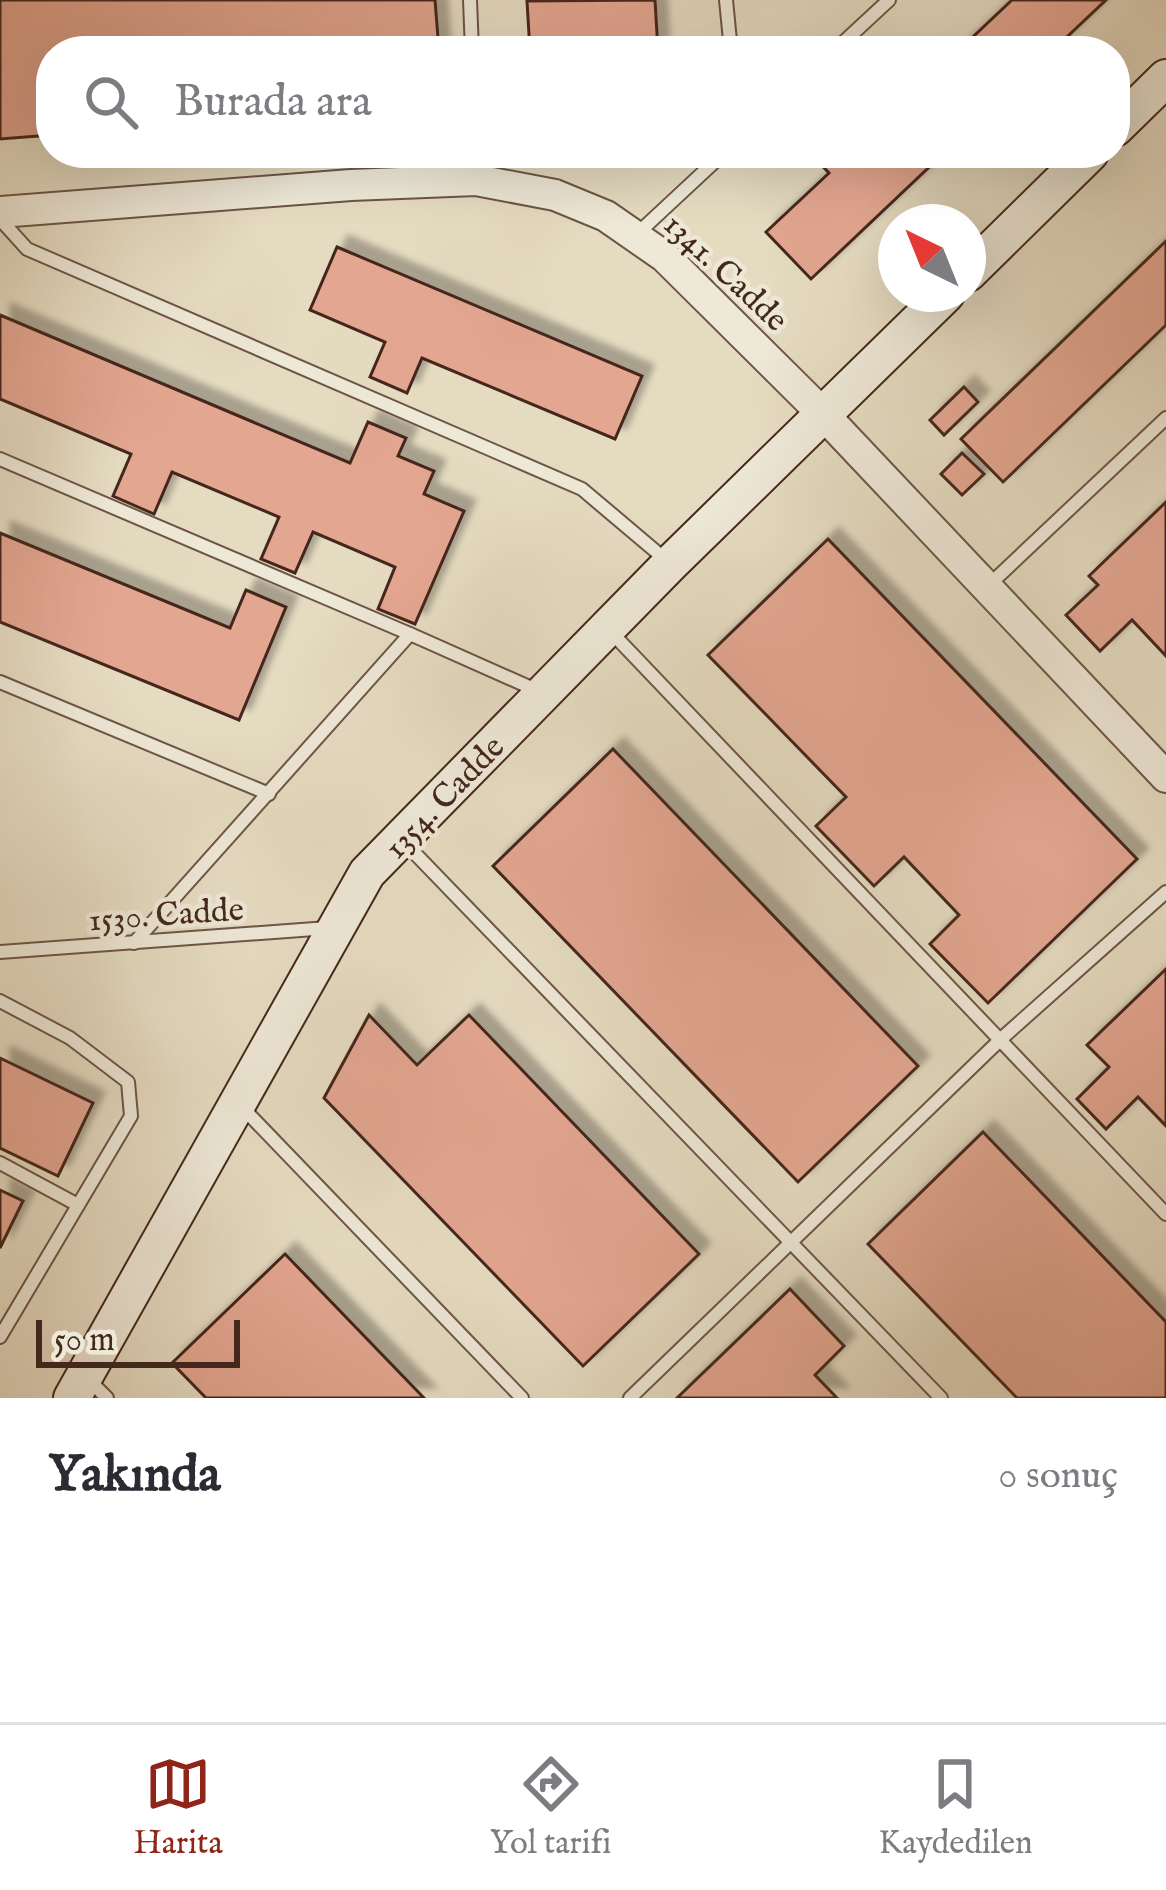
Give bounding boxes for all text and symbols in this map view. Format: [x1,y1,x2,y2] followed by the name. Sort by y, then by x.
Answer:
[36,36,1130,168] search box
[78,69,144,135] icon: search
[174,74,372,131] text: Burada ara
[878,204,986,312] north arrow
[654,205,796,342] street label: 1341. Cadde
[376,727,514,869] street label: 1354. Cadde
[87,890,245,942] street label: 1530. Cadde
[36,1314,240,1367] scale bar
[54,1320,115,1362] text: 50 m
[48,1444,221,1509] text: Yakında
[998,1452,1118,1501] text: 0 sonuç
[134,1751,223,1865] tab: Harita
[490,1751,611,1865] tab: Yol tarifi
[878,1751,1032,1865] tab: Kaydedilen

